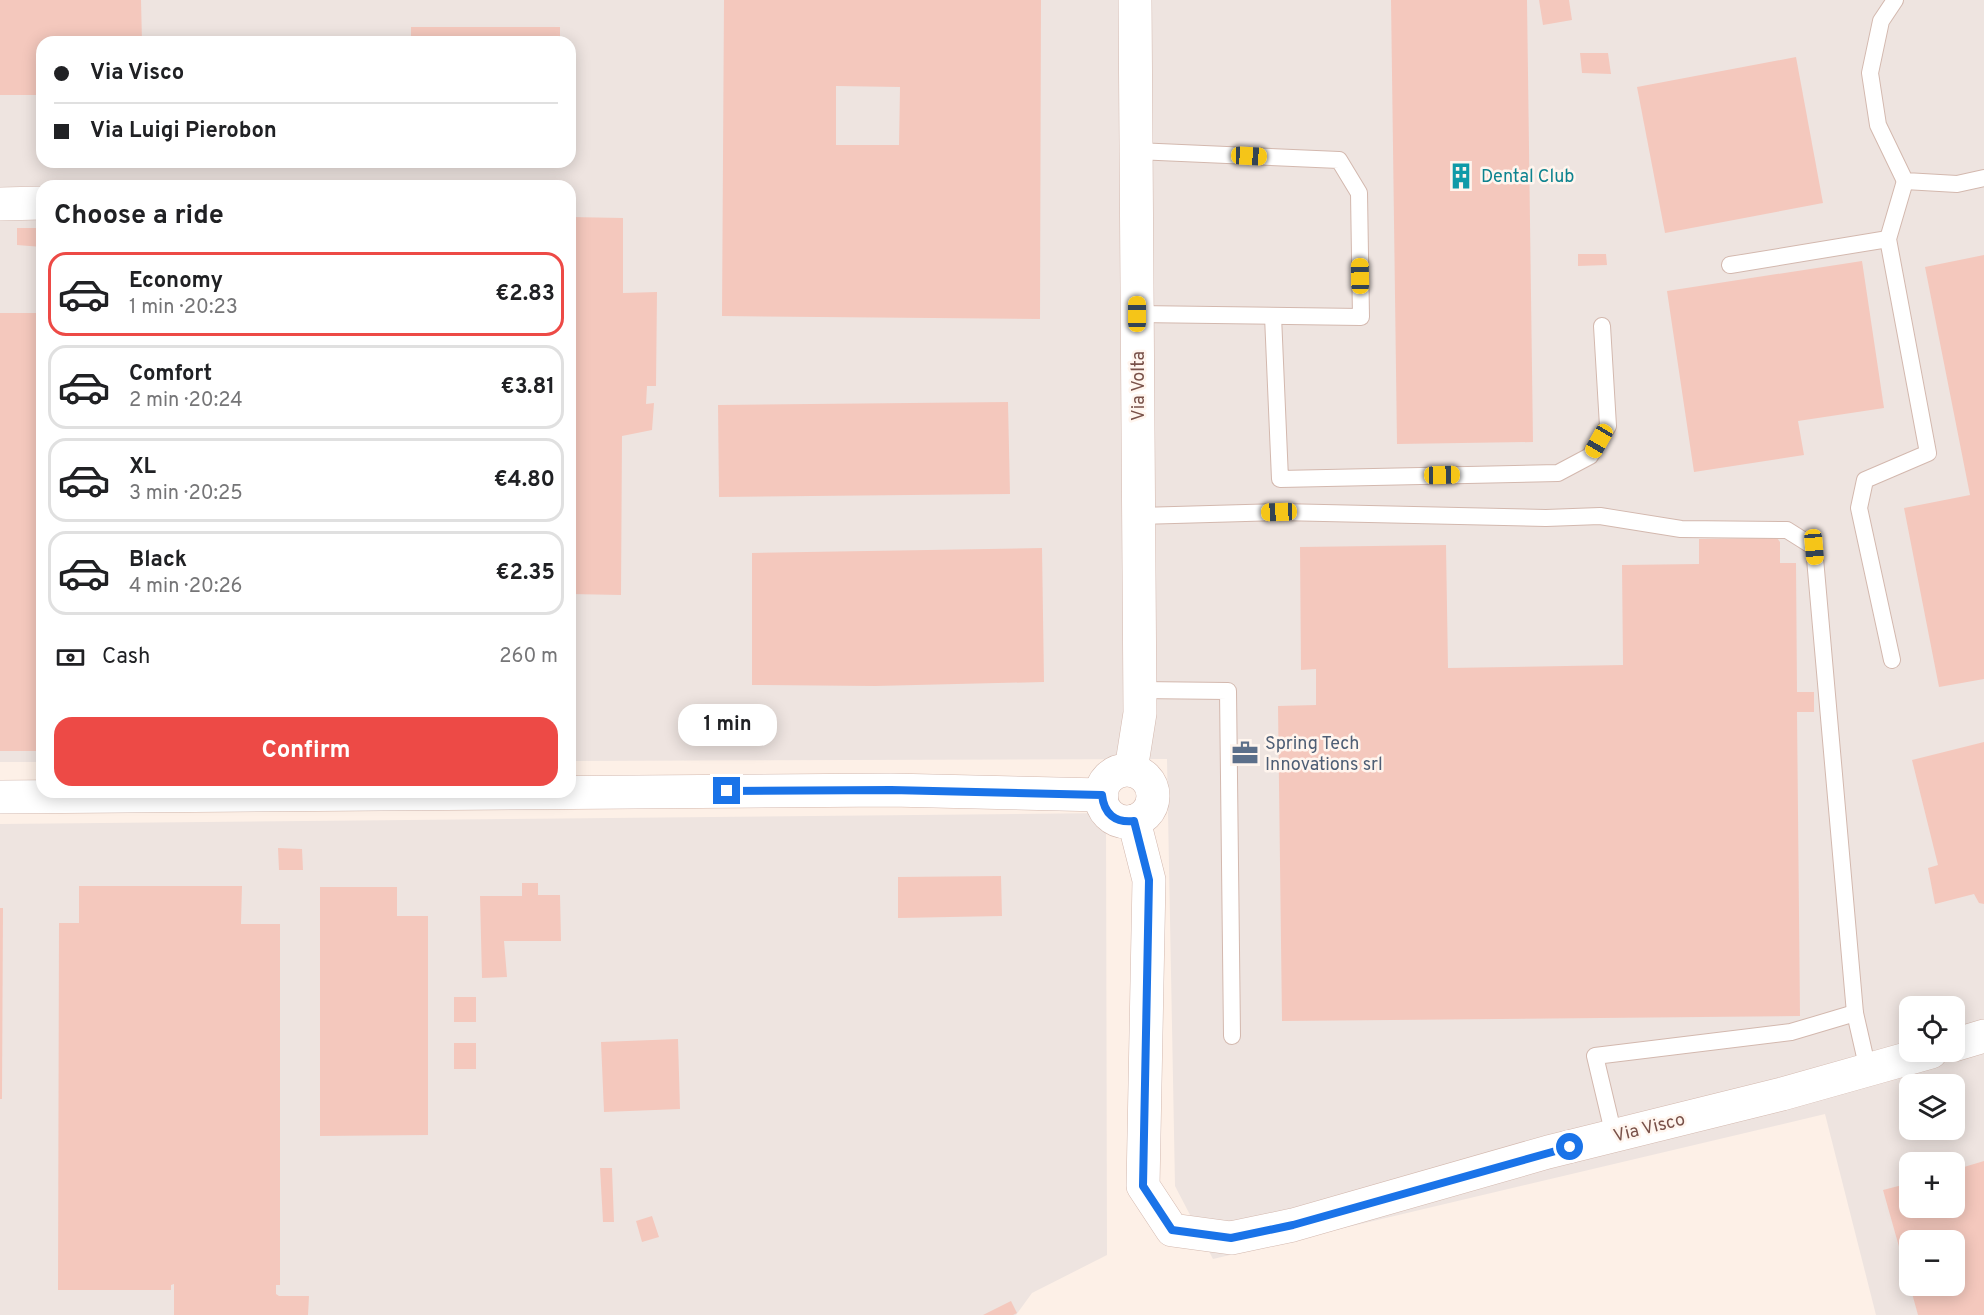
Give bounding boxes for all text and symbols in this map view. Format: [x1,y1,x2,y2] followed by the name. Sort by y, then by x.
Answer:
[90,60,184,87] text: Via Visco
[90,118,277,145] text: Via Luigi Pierobon
[1231,146,1267,166] car
[1446,161,1476,191] building icon: Dental Club
[1481,166,1574,189] place label: Dental Club
[54,199,224,233] text: Choose a ride
[1351,258,1369,294] car
[57,267,111,321] icon: car
[129,268,223,295] text: Economy
[495,281,555,308] text: €2.83
[129,295,238,321] text: 1 min · 20:23
[1128,296,1146,332] car
[1128,351,1151,421] street label: Via Volta
[57,360,111,414] icon: car
[129,361,212,388] text: Comfort
[500,374,555,401] text: €3.81
[129,388,243,414] text: 2 min · 20:24
[1582,421,1616,461] car
[57,453,111,507] icon: car
[129,454,156,481] text: XL
[1424,466,1460,484] car
[494,467,555,494] text: €4.80
[129,481,243,507] text: 3 min · 20:25
[1261,502,1297,522] car
[1803,528,1825,566] car
[57,546,111,600] icon: car
[129,547,187,574] text: Black
[496,560,555,587] text: €2.35
[129,574,243,600] text: 4 min · 20:26
[54,641,87,674] icon: cash
[102,644,151,671] text: Cash
[499,644,558,670] text: 260 m
[678,704,777,746] callout: 1 min
[703,712,752,738] text: 1 min
[54,717,558,786] button: Confirm
[1265,733,1383,777] place label: Spring Tech Innovations srl
[1230,738,1260,768] office icon: Spring Tech Innovations srl
[713,777,740,804] route end
[1899,996,1965,1296] map controls
[1899,996,1965,1062] button: locate
[1899,1074,1965,1140] button: layers
[1611,1108,1688,1148] street label: Via Visco
[1556,1133,1583,1160] route start
[1899,1152,1965,1218] button: +
[1899,1230,1965,1296] button: −

